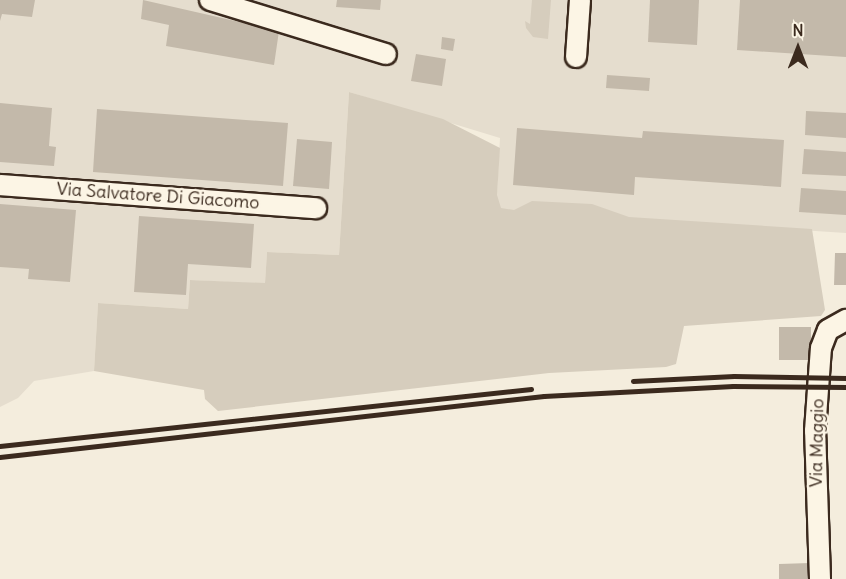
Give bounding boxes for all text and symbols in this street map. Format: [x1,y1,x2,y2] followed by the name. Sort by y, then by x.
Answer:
[768,18,828,78] north arrow
[792,20,804,40] text: N
[56,178,260,214] street label: Via Salvatore Di Giacomo
[805,398,829,488] street label: Via Maggio

